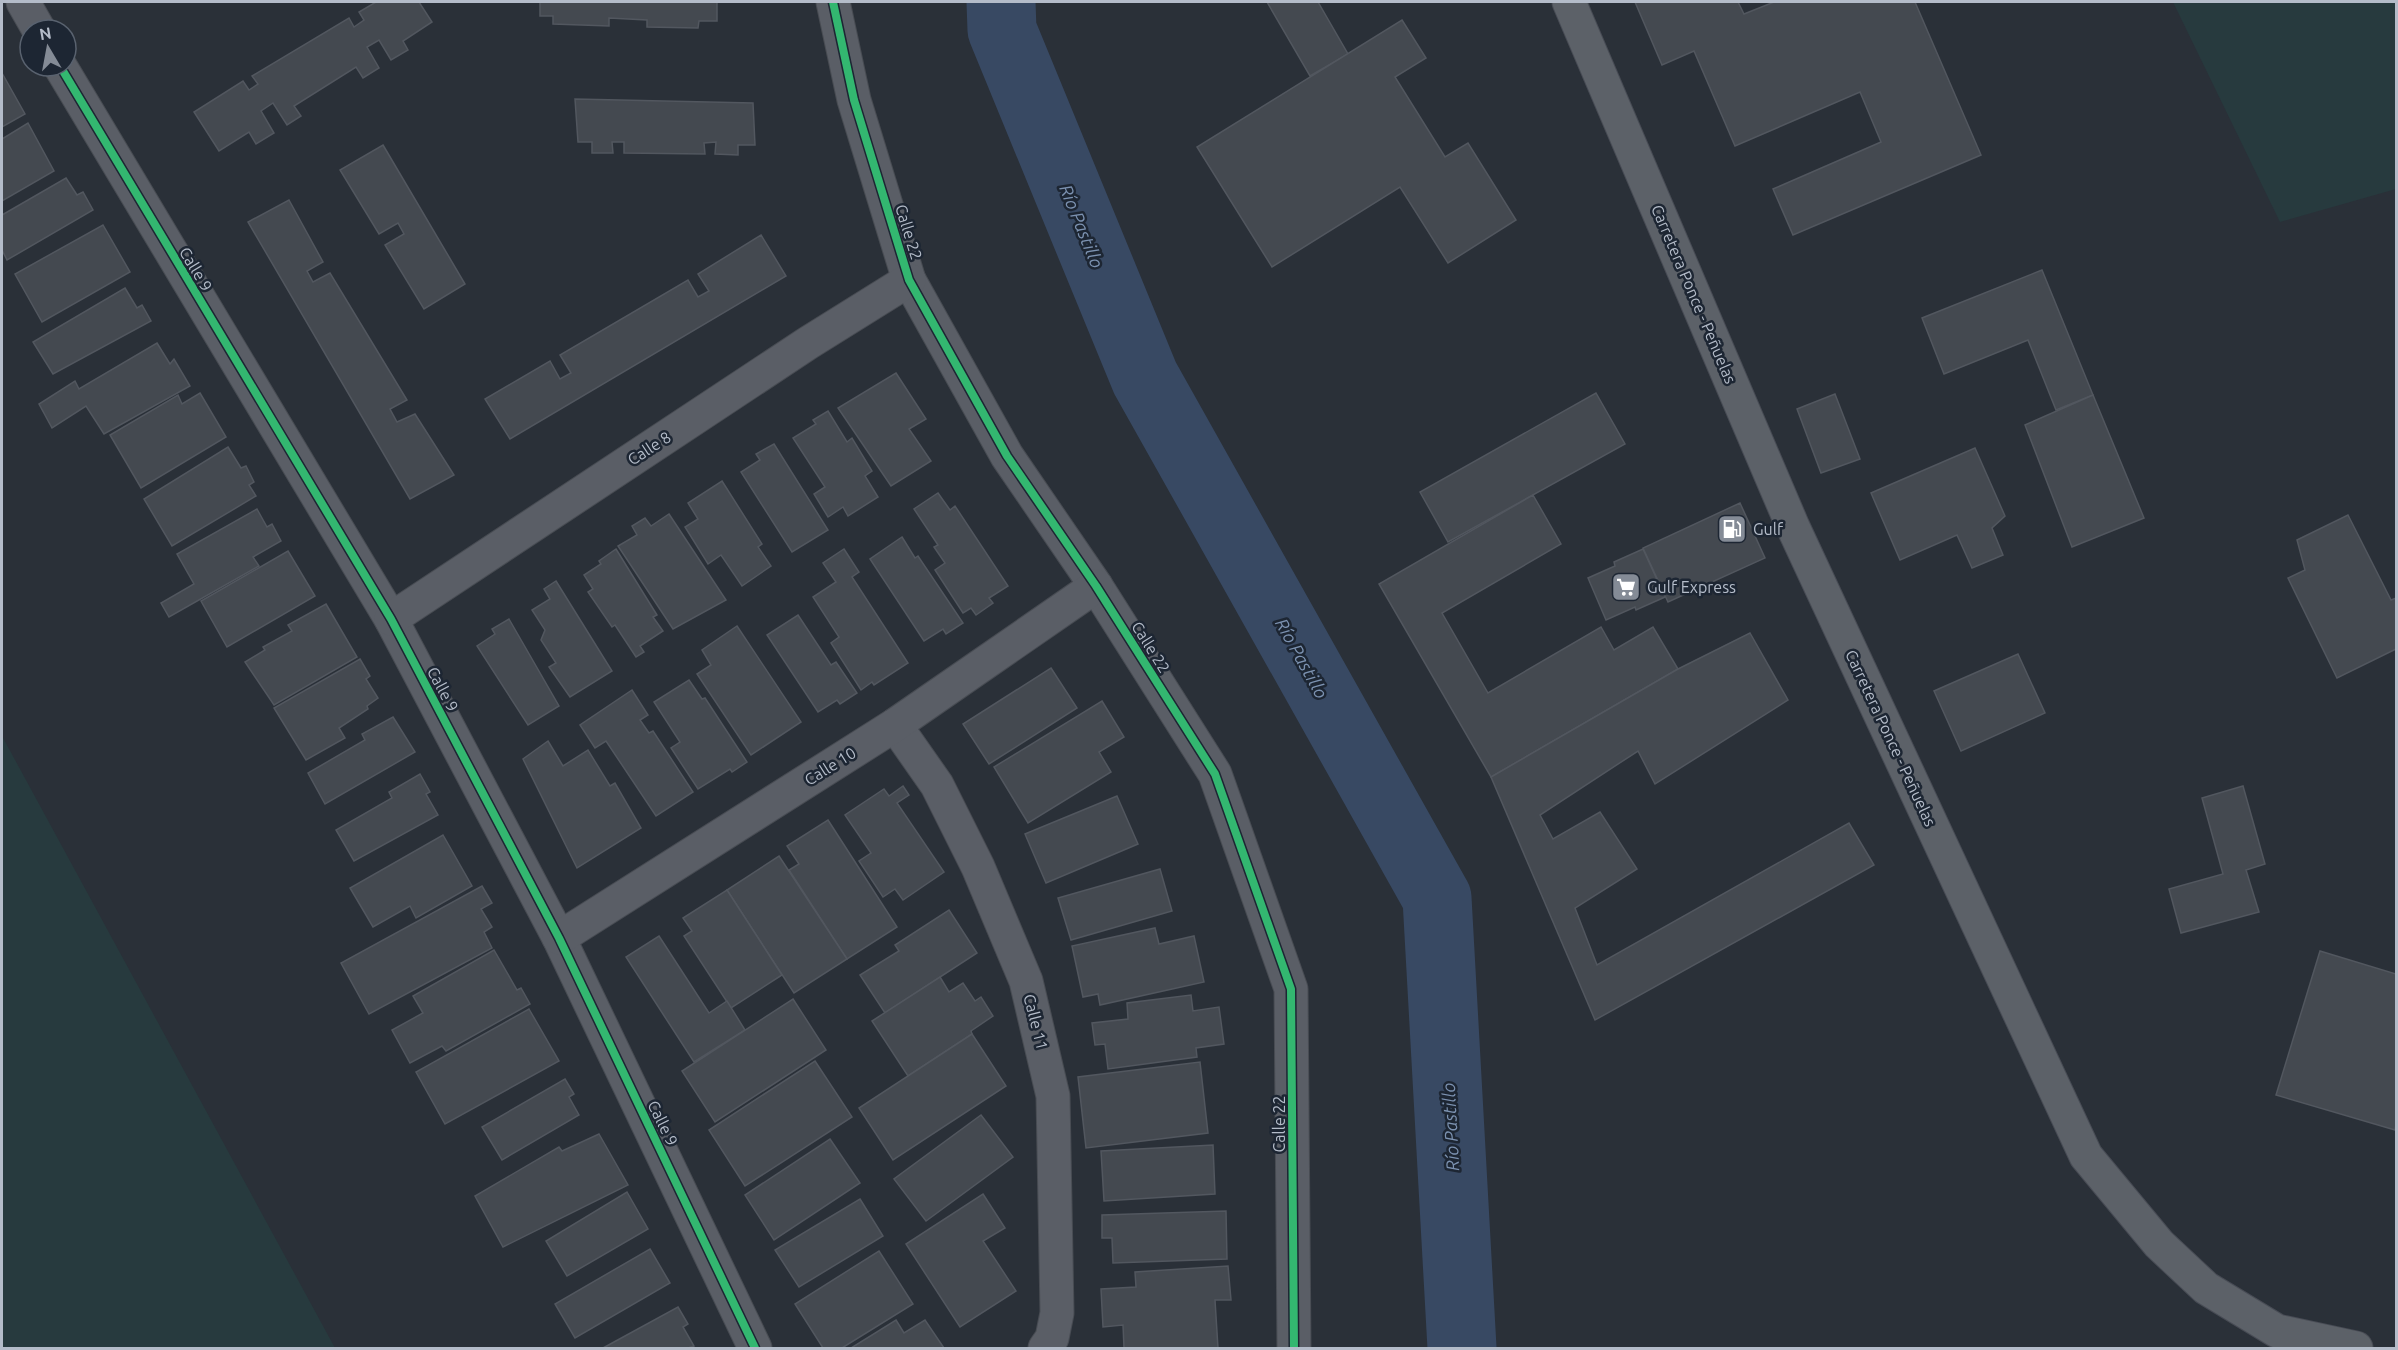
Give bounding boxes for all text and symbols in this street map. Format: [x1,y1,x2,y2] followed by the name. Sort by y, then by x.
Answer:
[18,18,78,78] north arrow
[38,23,53,43] text: N
[1056,181,1108,271] water label: Río Pastillo
[892,202,926,262] street label: Calle 22
[1648,202,1740,386] street label: Carretera Ponce - Peñuelas
[176,244,216,294] street label: Calle 9
[624,427,674,469] street label: Calle 8
[1716,513,1748,545] fuel station icon: Gulf
[1753,520,1784,538] place label: Gulf
[1610,571,1642,603] supermarket icon: Gulf Express
[1647,578,1736,596] place label: Gulf Express
[1272,614,1332,702] water label: Río Pastillo
[1128,618,1174,676] street label: Calle 22
[1842,647,1940,829] street label: Carretera Ponce - Peñuelas
[424,664,462,714] street label: Calle 9
[801,743,859,789] street label: Calle 10
[1020,992,1052,1052] street label: Calle 11
[1438,1082,1462,1172] water label: Río Pastillo
[1270,1096,1288,1152] street label: Calle 22
[644,1098,682,1148] street label: Calle 9

